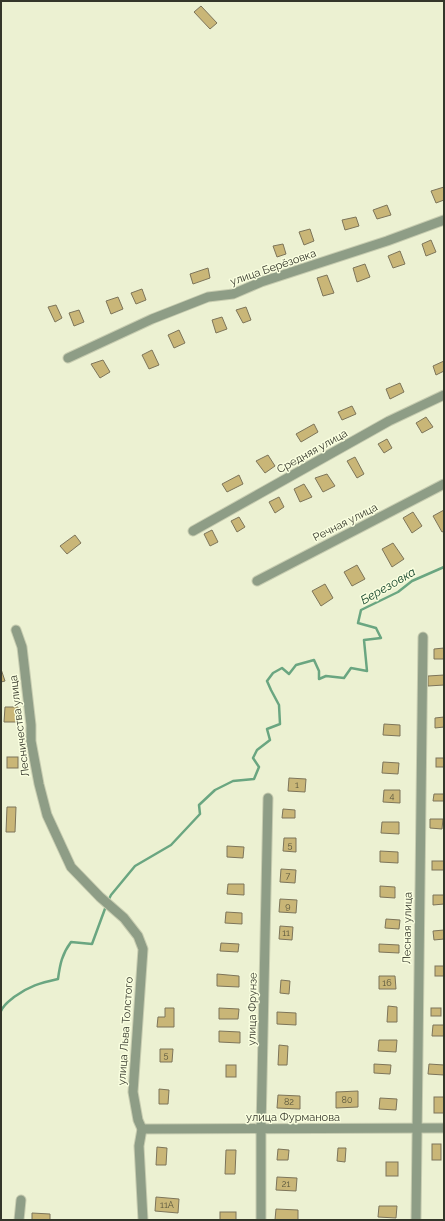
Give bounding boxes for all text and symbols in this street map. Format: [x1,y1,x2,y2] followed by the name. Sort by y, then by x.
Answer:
[229,247,318,288] street label: улица Берёзовка
[275,427,350,476] street label: Средняя улица
[311,501,380,544] street label: Речная улица
[358,565,418,607] water label: Березовка
[7,674,32,778] street label: Лесничества улица
[295,780,299,790] house number: 1
[390,791,395,801] house number: 4
[288,840,293,850] house number: 5
[286,871,291,881] house number: 7
[400,892,415,964] street label: Лесная улица
[285,901,291,911] house number: 9
[282,928,290,938] house number: 11
[245,972,260,1046] street label: улица Фрунзе
[115,976,136,1086] street label: улица Льва Толстого
[382,978,392,988] house number: 16
[164,1050,169,1060] house number: 5
[342,1095,353,1105] house number: 80
[284,1097,294,1107] house number: 82
[246,1111,340,1124] street label: улица Фурманова
[282,1179,290,1189] house number: 21
[160,1200,174,1210] house number: 11А

